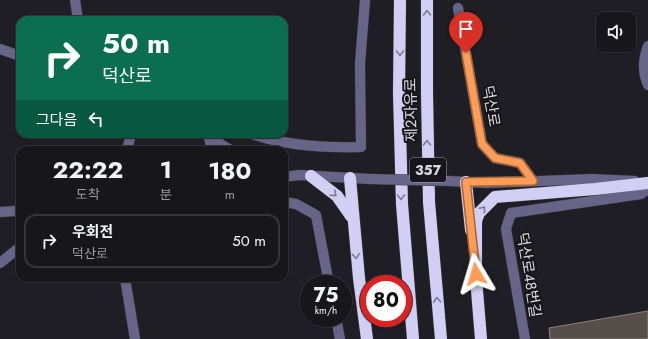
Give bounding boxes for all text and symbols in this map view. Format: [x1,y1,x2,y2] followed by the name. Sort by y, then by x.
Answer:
[423,10,431,16] one-way arrow
[449,12,483,53] pin
[596,12,636,52] map controls
[596,12,636,52] button: sound
[455,18,477,40] icon: arrive
[102,23,170,64] text: 50 m
[36,32,88,84] icon: right
[396,50,404,56] one-way arrow
[102,63,152,89] text: 덕산로
[399,78,423,142] street label: 제2자유로
[477,84,505,128] street label: 덕산로
[85,108,107,130] icon: left
[36,109,77,131] text: 그다음
[423,140,432,146] one-way arrow
[52,152,123,187] text: 22:22
[160,152,172,187] text: 1
[208,153,252,188] text: 180
[410,158,446,182] road number: 357
[76,185,100,204] text: 도착
[160,185,172,204] text: 분
[225,185,235,204] text: m
[329,189,337,197] one-way arrow
[397,194,406,200] one-way arrow
[479,206,486,214] one-way arrow
[72,221,113,243] text: 우회전
[38,230,60,252] icon: right
[232,230,266,252] text: 50 m
[511,231,547,319] street label: 덕산로48번길
[72,244,108,263] text: 덕산로
[352,253,361,259] one-way arrow
[455,253,497,295] position arrow
[360,275,412,327] speed limit sign: 80
[314,281,338,310] text: 75
[433,297,442,303] one-way arrow
[315,303,337,318] text: km/h

